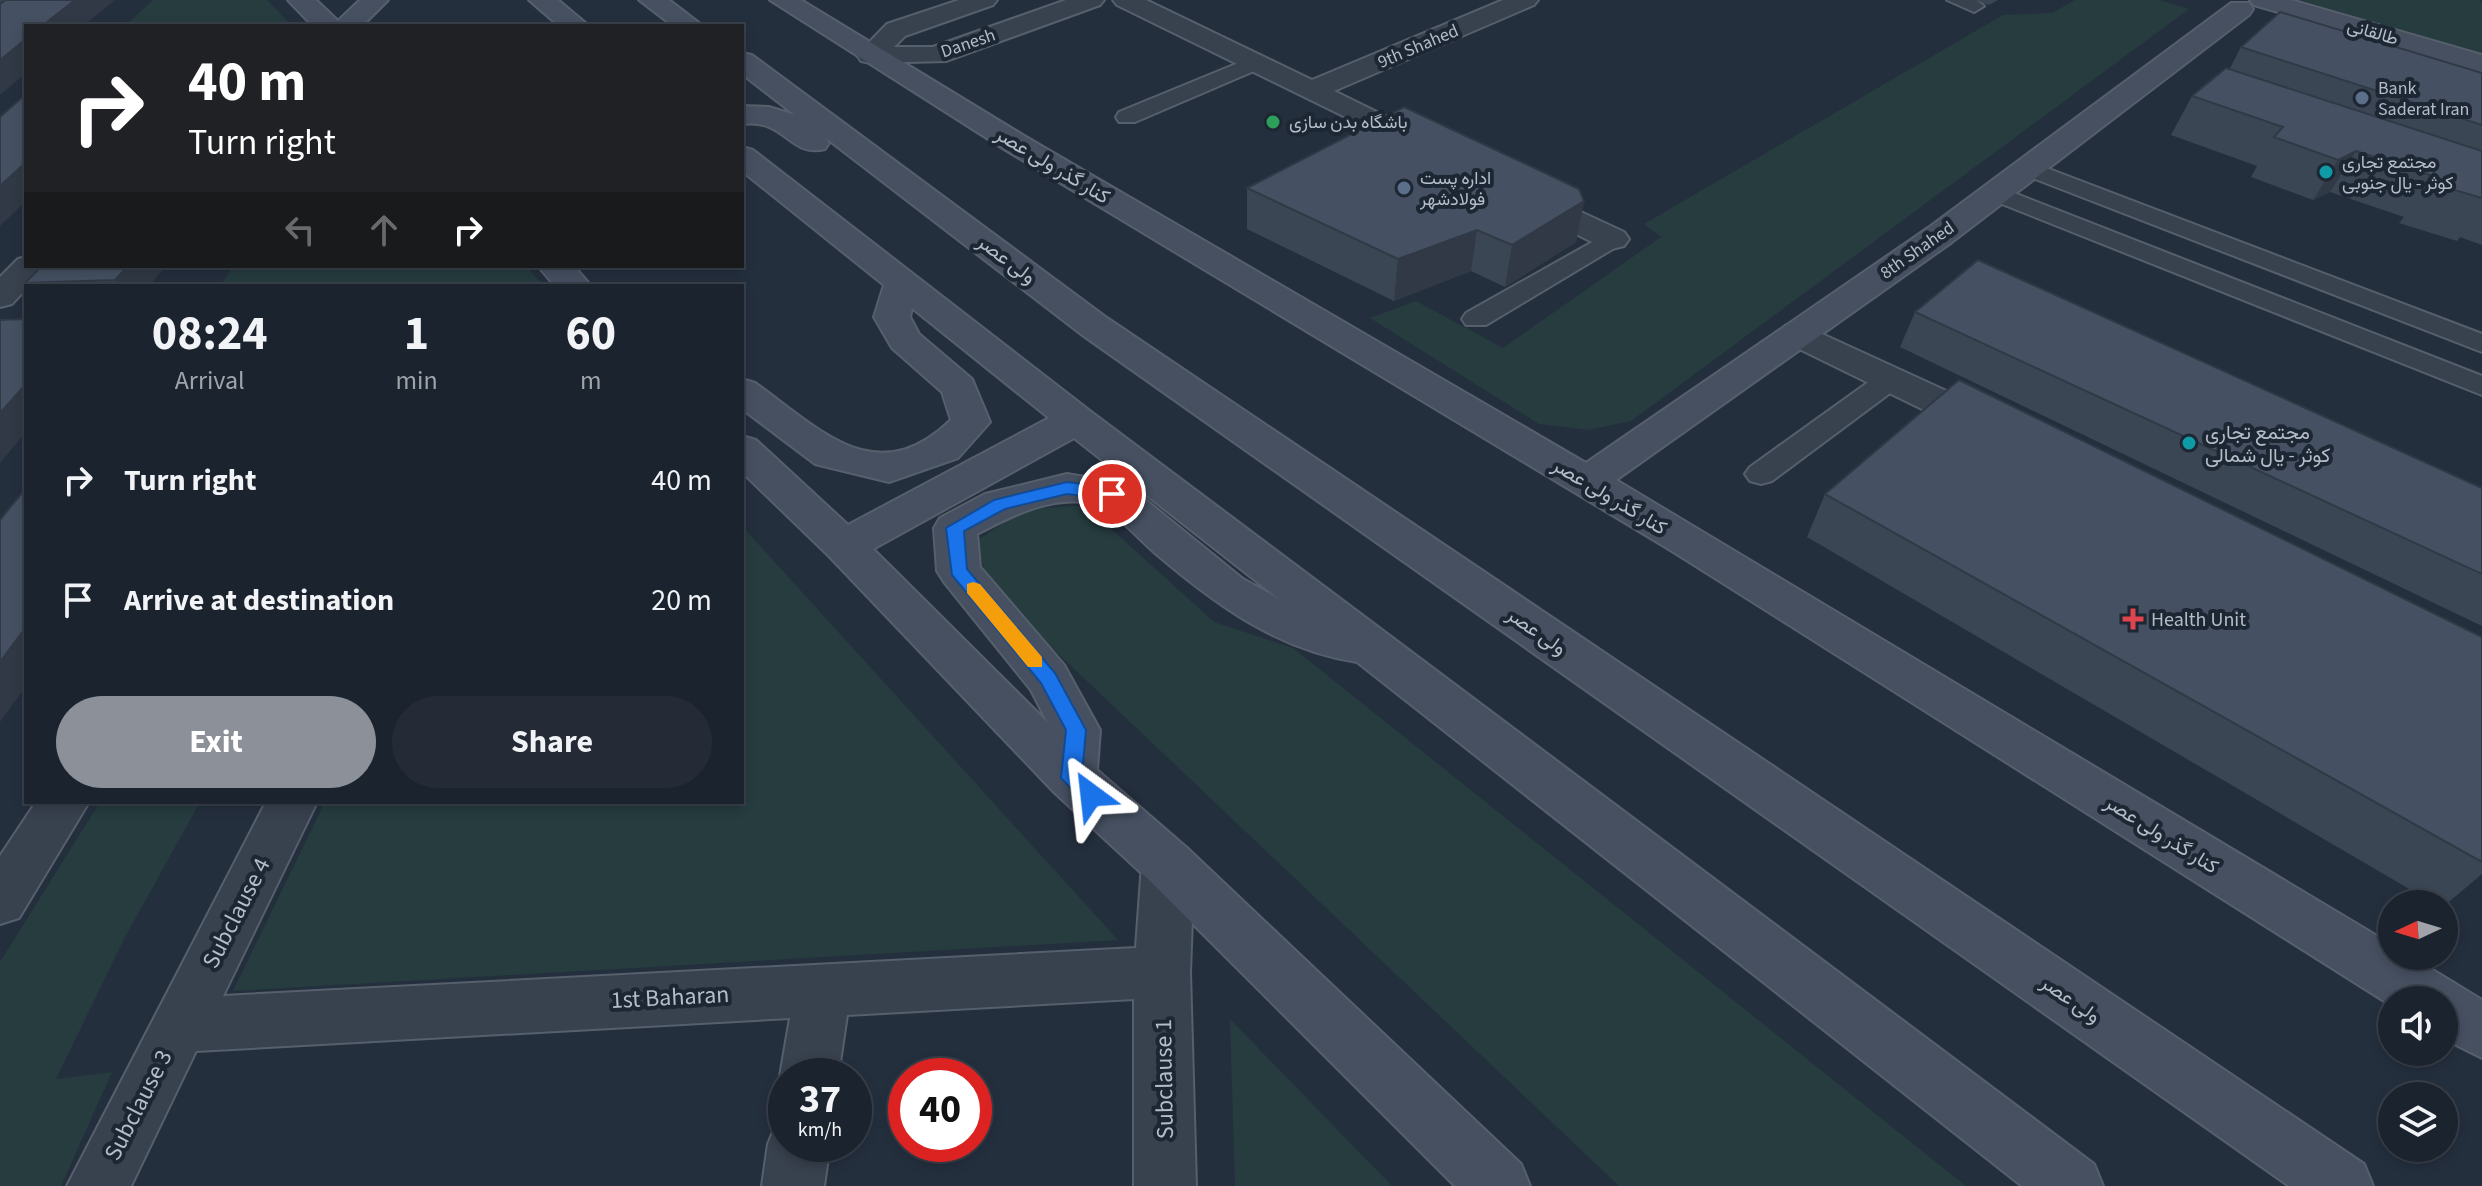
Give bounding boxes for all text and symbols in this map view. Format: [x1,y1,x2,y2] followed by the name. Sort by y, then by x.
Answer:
[2344,13,2401,52] street label: طالقانی
[1374,18,1462,75] street label: 9th Shahed
[938,22,999,64] street label: Danesh
[188,43,306,122] text: 40 m
[56,56,160,160] icon: right
[2378,76,2469,122] place label: Bank Saderat Iran
[2353,89,2371,107] marker: Bank Saderat Iran
[1289,110,1408,135] place label: باشگاه بدن سازی
[1264,113,1282,131] marker: باشگاه بدن سازی
[188,117,336,168] text: Turn right
[989,120,1115,211] street label: کنار گذر ولی عصر
[2342,150,2454,196] place label: مجتمع تجاری کوثر - یال جنوبی
[2317,163,2335,181] marker: مجتمع تجاری کوثر - یال جنوبی
[1419,166,1491,212] place label: اداره پست فولادشهر
[1395,179,1413,197] marker: اداره پست فولادشهر
[278,208,322,252] icon: left
[362,208,406,252] icon: ahead
[446,208,490,252] icon: right
[1875,216,1960,285] street label: 8th Shahed
[970,228,1042,291] street label: ولی عصر
[152,300,268,368] text: 08:24
[404,300,429,368] text: 1
[565,300,616,368] text: 60
[175,362,245,399] text: Arrival
[395,362,438,399] text: min
[580,362,602,399] text: m
[2205,419,2330,470] place label: مجتمع تجاری کوثر - یال شمالی
[2180,434,2198,452] marker: مجتمع تجاری کوثر - یال شمالی
[1546,451,1672,542] street label: کنار گذر ولی عصر
[56,458,100,502] icon: right
[124,459,256,502] text: Turn right
[651,459,712,502] text: 40 m
[1078,460,1146,528] pin
[1090,472,1134,516] icon: arrive
[56,578,100,622] icon: arrive
[124,579,394,622] text: Arrive at destination
[651,579,712,622] text: 20 m
[1500,601,1572,662] street label: ولی عصر
[2151,606,2246,634] place label: Health Unit
[2122,608,2144,630] marker: Health Unit
[56,696,376,788] button: Exit
[392,696,712,788] button: Share
[1049,753,1133,837] position arrow
[2098,788,2224,881] street label: کنار گذر ولی عصر
[194,852,279,975] street label: Subclause 4
[2378,890,2458,970] north arrow
[2378,890,2458,1162] map controls
[2034,969,2106,1030] street label: ولی عصر
[610,977,730,1018] street label: 1st Baharan
[2378,986,2458,1066] button: sound
[1146,1019,1183,1139] street label: Subclause 1
[96,1044,181,1167] street label: Subclause 3
[888,1058,992,1162] speed limit sign: 40
[799,1071,841,1128] text: 37
[2378,1082,2458,1162] button: layers
[798,1116,842,1144] text: km/h

